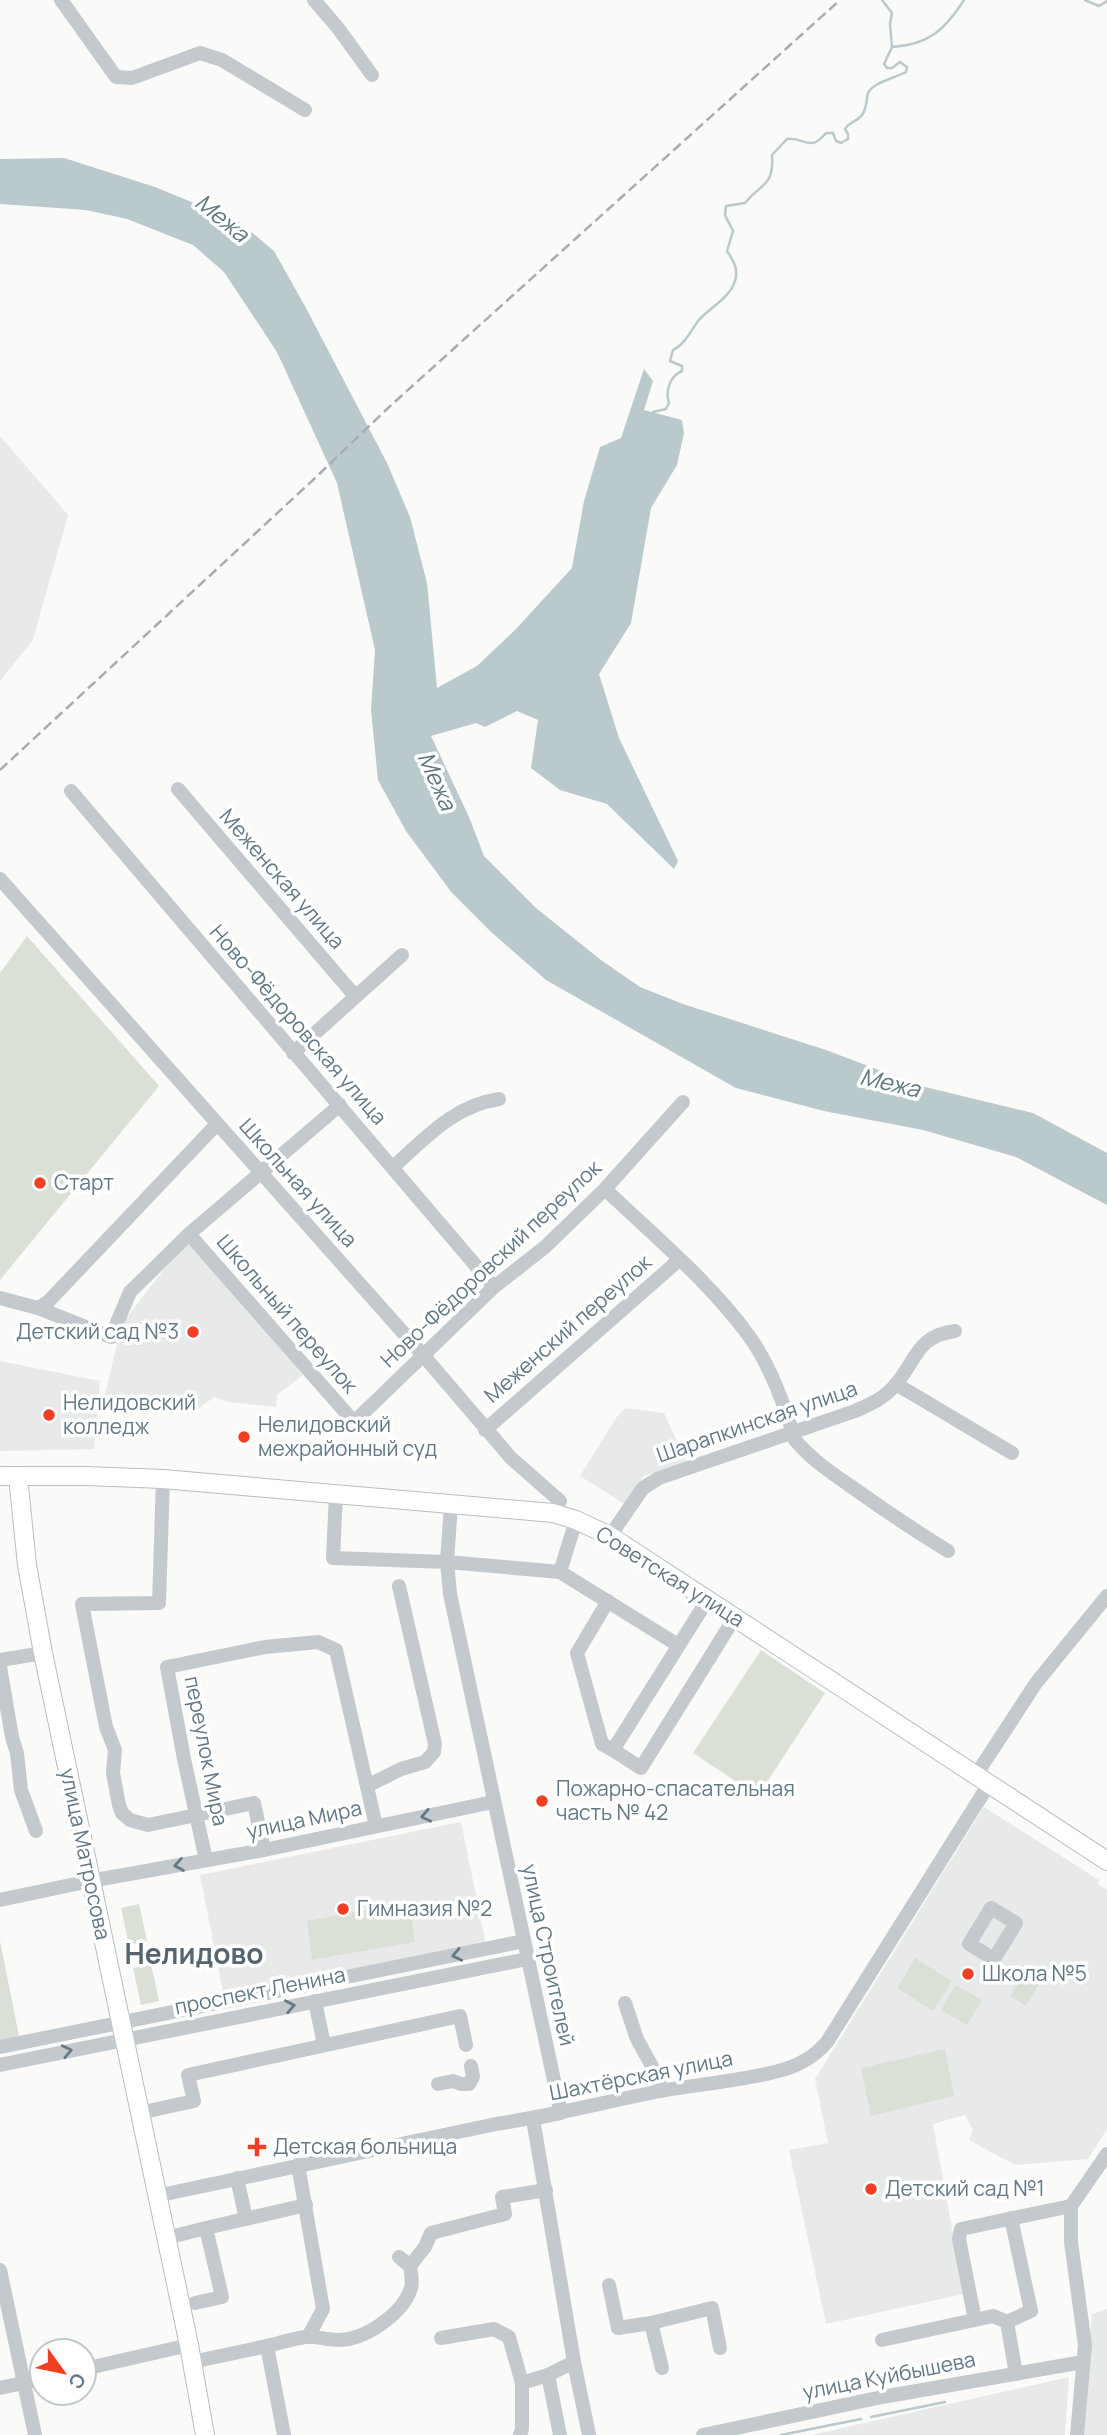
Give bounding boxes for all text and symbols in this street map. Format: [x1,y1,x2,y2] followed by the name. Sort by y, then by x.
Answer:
[189,186,257,250] water label: Межа
[411,746,465,816] water label: Межа
[214,802,351,954] street label: Меженская улица
[204,918,393,1130] street label: Ново-Фёдоровская улица
[857,1060,925,1105] water label: Межа
[234,1112,364,1253] street label: Школьная улица
[374,1153,607,1373] street label: Ново-Фёдоровский переулок
[54,1168,114,1196] place label: Старт
[32,1175,48,1191] marker: Старт
[211,1228,365,1399] street label: Школьный переулок
[478,1247,657,1409] street label: Меженский переулок
[16,1317,179,1345] place label: Детский сад №3
[185,1324,201,1340] marker: Детский сад №3
[653,1374,861,1469] street label: Шарапкинская улица
[63,1388,196,1440] place label: Нелидовский колледж
[41,1407,57,1423] marker: Нелидовский колледж
[258,1410,437,1462] place label: Нелидовский межрайонный суд
[236,1429,252,1445] marker: Нелидовский межрайонный суд
[591,1519,750,1633] street label: Советская улица
[179,1673,235,1828] street label: переулок Мира
[54,1765,118,1942] street label: улица Матросова
[556,1774,795,1826] place label: Пожарно-спасательная часть № 42
[244,1793,364,1845] street label: улица Мира
[534,1793,550,1809] marker: Пожарно-спасательная часть № 42
[420,1807,432,1822] one-way arrow
[173,1857,185,1872] one-way arrow
[516,1861,582,2048] street label: улица Строителей
[357,1894,492,1922] place label: Гимназия №2
[335,1901,351,1917] marker: Гимназия №2
[124,1934,264,1972] district label: Нелидово
[451,1946,463,1961] one-way arrow
[982,1959,1087,1987] place label: Школа №5
[172,1960,348,2020] street label: проспект Ленина
[960,1966,976,1982] marker: Школа №5
[284,2000,296,2015] one-way arrow
[61,2044,73,2059] one-way arrow
[547,2044,735,2107] street label: Шахтёрская улица
[273,2132,457,2160] place label: Детская больница
[247,2137,267,2157] marker: Детская больница
[885,2174,1045,2202] place label: Детский сад №1
[863,2181,879,2197] marker: Детский сад №1
[28,2337,98,2407] north arrow
[800,2345,978,2406] street label: улица Куйбышева
[63,2368,92,2394] text: С

